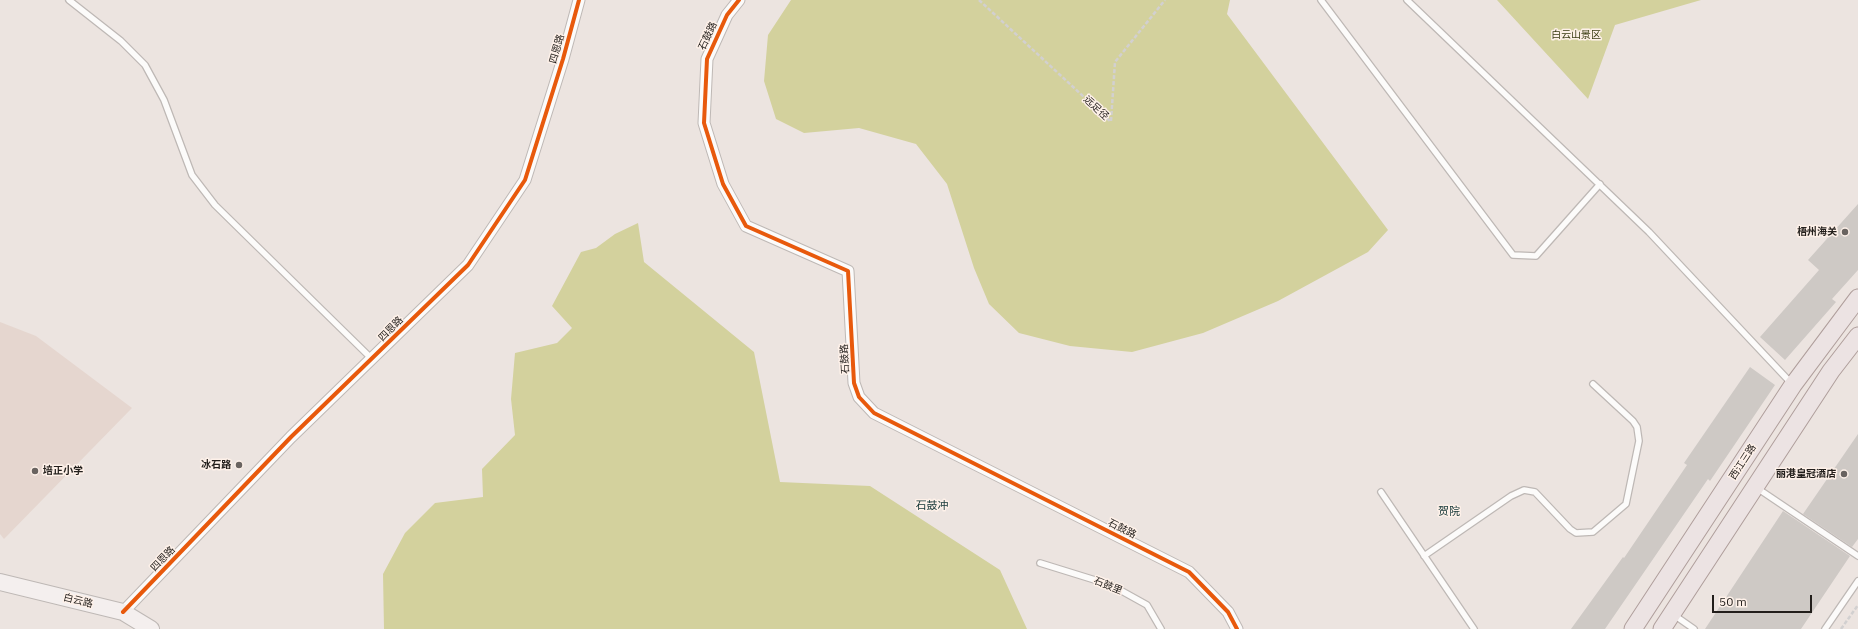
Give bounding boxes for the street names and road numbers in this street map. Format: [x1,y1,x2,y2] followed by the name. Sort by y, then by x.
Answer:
[696,20,720,52] street label: 石鼓路
[547,33,567,65] street label: 四恩路
[1081,93,1111,123] street label: 远足径
[376,314,406,344] street label: 四恩路
[838,344,852,374] street label: 石鼓路
[1727,442,1759,482] street label: 西江三路
[1106,517,1138,541] street label: 石鼓路
[148,544,178,574] street label: 四恩路
[1092,575,1124,597] street label: 石鼓里
[62,592,94,610] street label: 白云路

